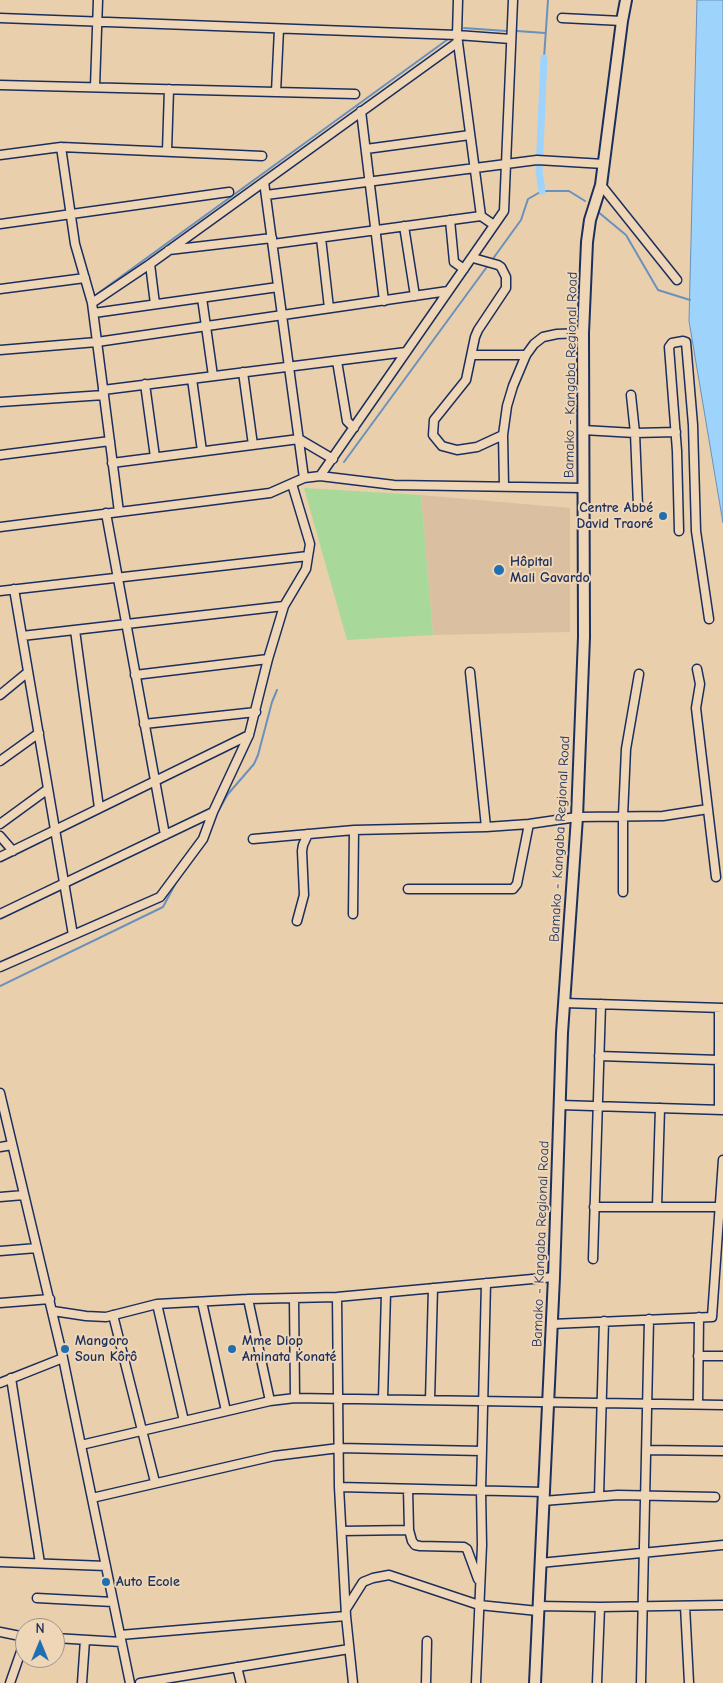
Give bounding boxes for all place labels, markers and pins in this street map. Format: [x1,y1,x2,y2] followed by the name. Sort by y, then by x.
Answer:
[577,500,653,532] place label: Centre Abbé David Traoré
[657,510,669,522] marker: Centre Abbé David Traoré
[510,554,590,586] place label: Hôpital Mali Gavardo
[492,563,506,577] marker: Hôpital Mali Gavardo
[75,1333,137,1365] place label: Mangoro Soun Kôrô
[242,1333,336,1365] place label: Mme Diop Aminata Konaté
[59,1343,71,1355] marker: Mangoro Soun Kôrô
[226,1343,238,1355] marker: Mme Diop Aminata Konaté
[116,1574,180,1590] place label: Auto Ecole
[100,1576,112,1588] marker: Auto Ecole

